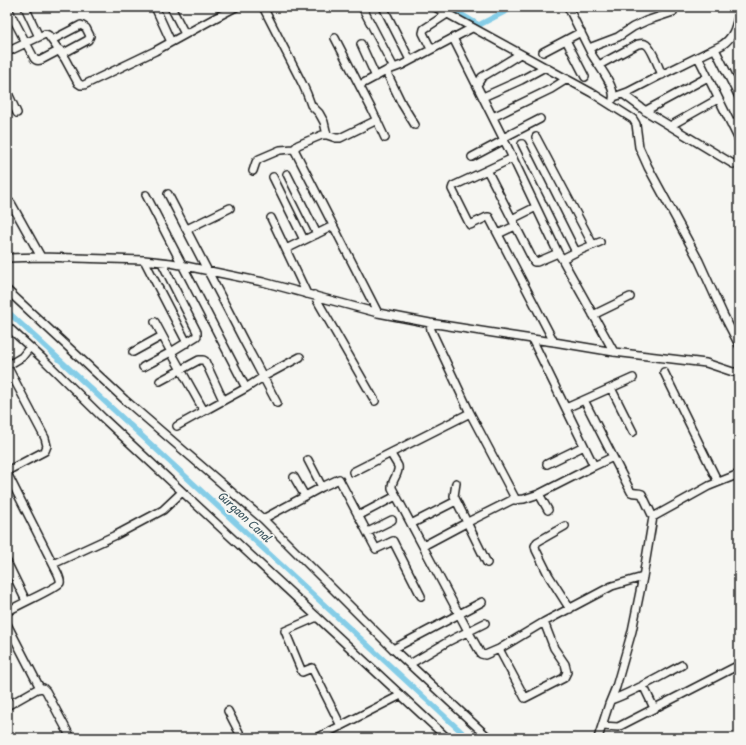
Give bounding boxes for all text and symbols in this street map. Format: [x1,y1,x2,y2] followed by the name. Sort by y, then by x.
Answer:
[213,486,276,547] water label: Gurgaon Canal

